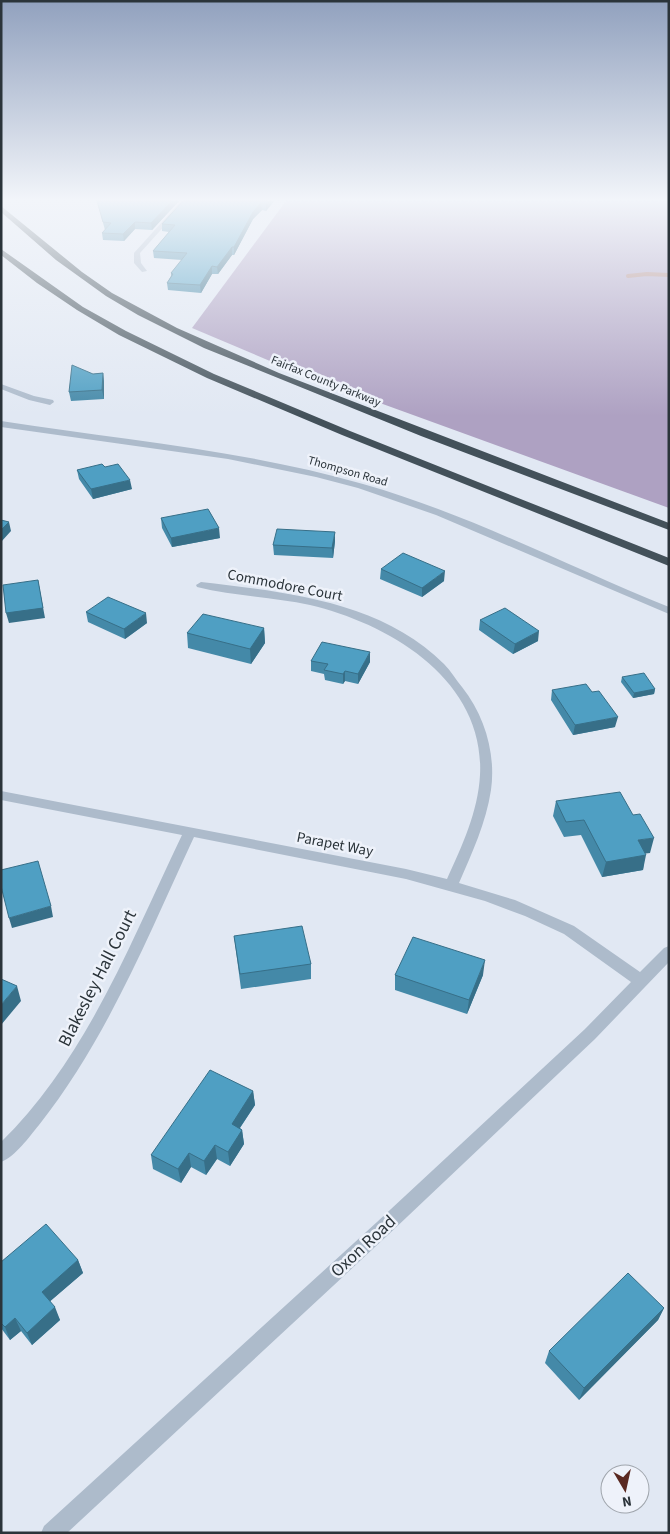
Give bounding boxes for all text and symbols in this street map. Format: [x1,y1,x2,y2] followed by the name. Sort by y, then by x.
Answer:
[268,352,384,411] street label: Fairfax County Parkway
[306,452,390,491] street label: Thompson Road
[226,564,344,607] street label: Commodore Court
[295,827,375,862] street label: Parapet Way
[52,905,143,1051] street label: Blakesley Hall Court
[325,1210,402,1283] street label: Oxon Road
[600,1464,650,1514] north arrow
[621,1490,633,1511] text: N

